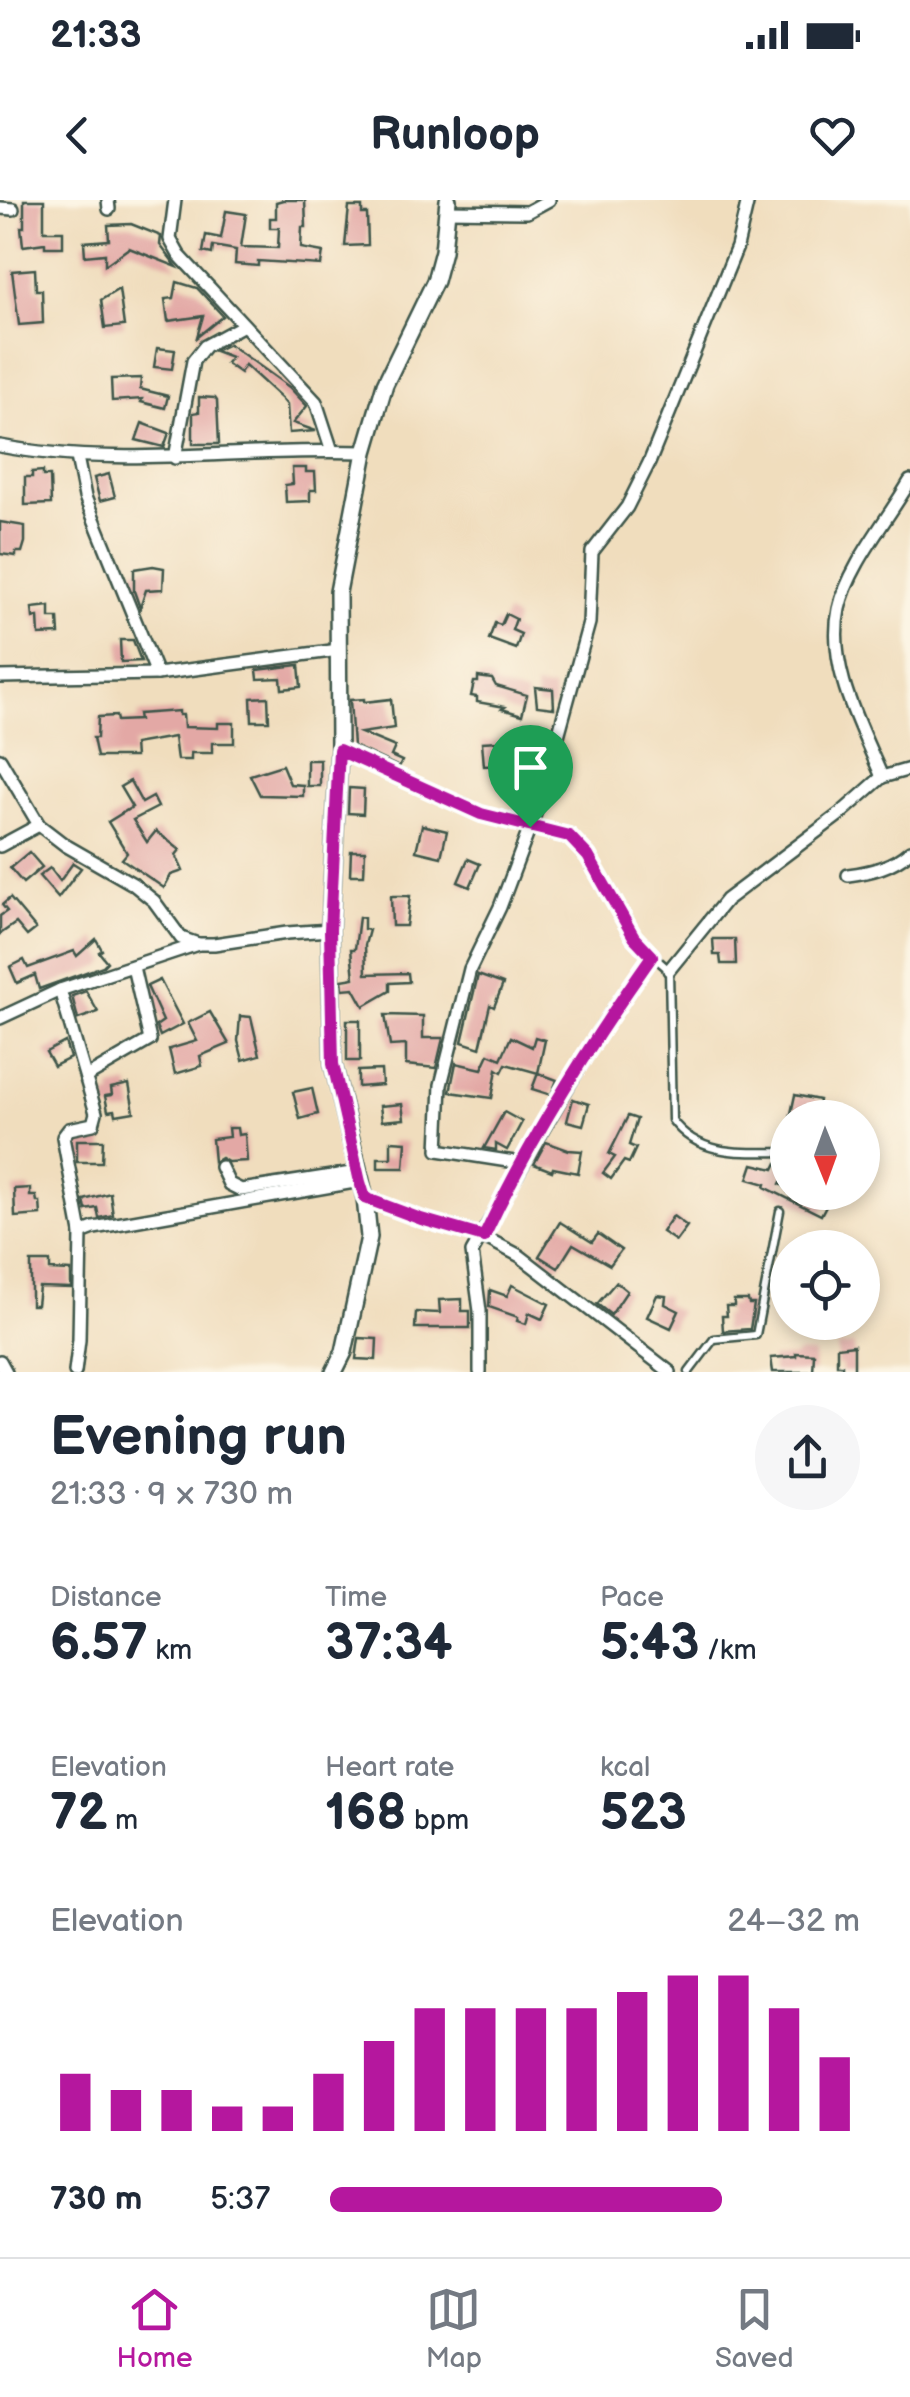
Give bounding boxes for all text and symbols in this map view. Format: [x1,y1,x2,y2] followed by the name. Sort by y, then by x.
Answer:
[50,13,141,58] text: 21:33
[50,108,105,163] icon: back
[370,108,540,163] text: Runloop
[805,108,860,163] icon: heart
[488,725,573,828] pin
[503,740,558,795] icon: arrive
[770,1100,880,1210] north arrow
[770,1100,880,1340] map controls
[770,1230,880,1340] button: locate
[50,1404,347,1471] text: Evening run
[755,1405,860,1510] button: share
[50,1475,293,1514] text: 21:33 · 9 × 730 m
[50,1581,162,1614] text: Distance
[325,1581,387,1614] text: Time
[600,1581,664,1614] text: Pace
[50,1614,148,1674] text: 6.57
[325,1614,452,1674] text: 37:34
[600,1614,700,1674] text: 5:43
[148,1634,192,1667] text: km
[700,1634,757,1667] text: /km
[50,1751,167,1784] text: Elevation
[325,1751,454,1784] text: Heart rate
[600,1751,650,1784] text: kcal
[50,1784,108,1844] text: 72
[325,1784,406,1844] text: 168
[600,1784,687,1844] text: 523
[108,1804,138,1837] text: m
[406,1804,469,1837] text: bpm
[50,1902,183,1941] text: Elevation
[727,1902,860,1941] text: 24–32 m
[50,2180,142,2219] text: 730 m
[210,2180,270,2219] text: 5:37
[117,2282,193,2375] tab: Home
[426,2282,482,2375] tab: Map
[715,2282,793,2375] tab: Saved

